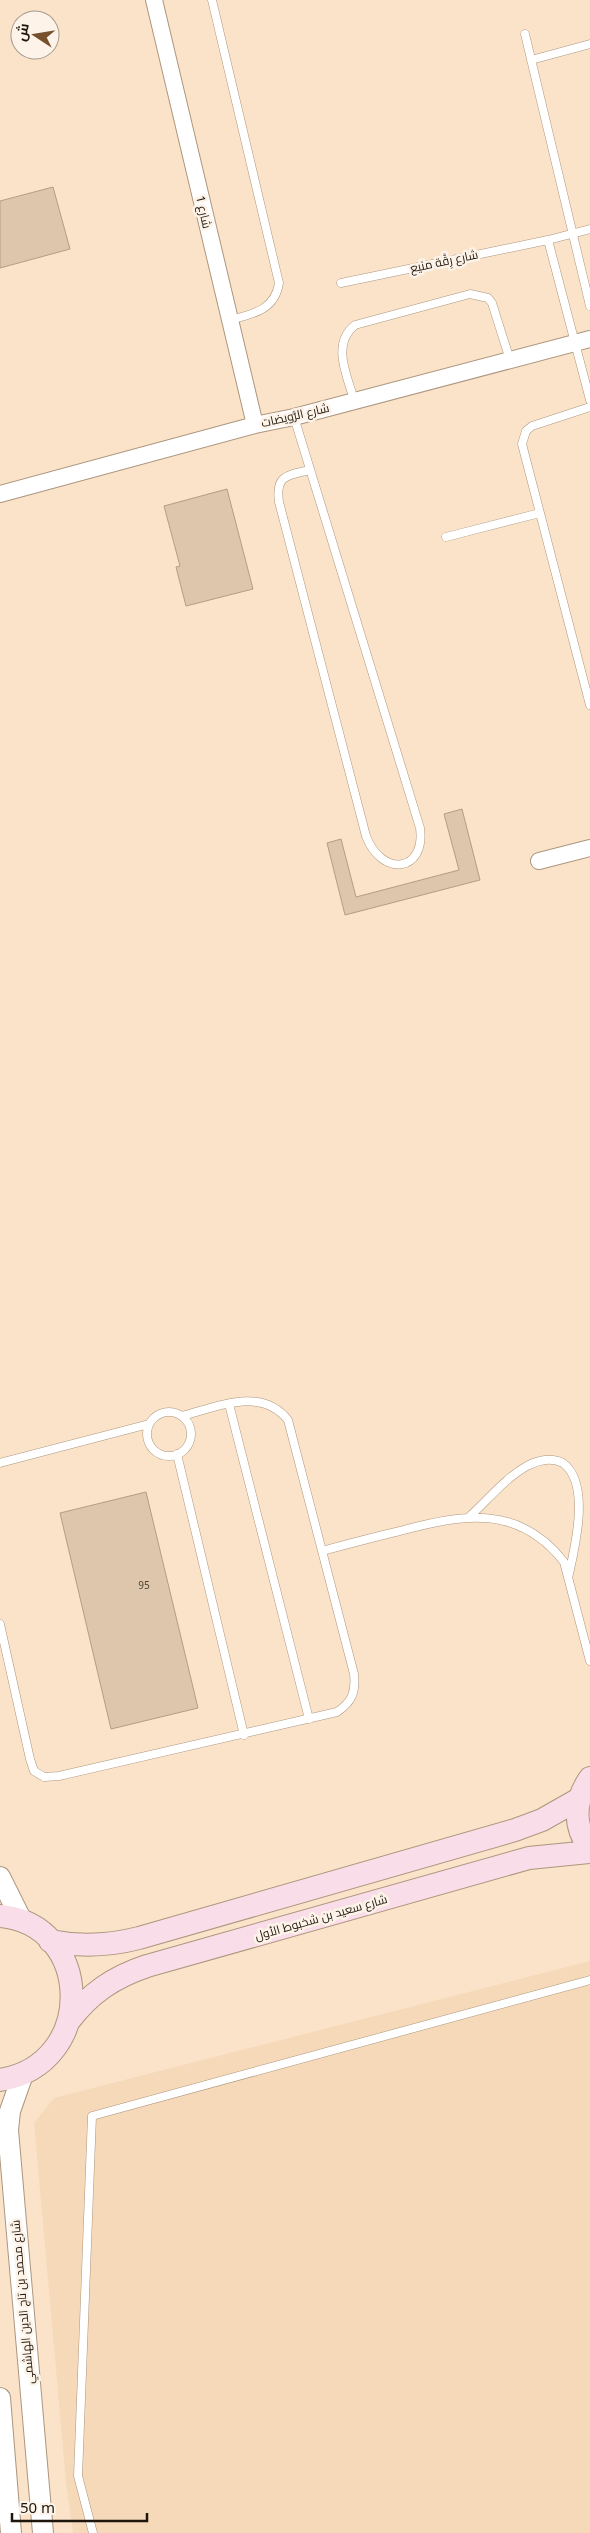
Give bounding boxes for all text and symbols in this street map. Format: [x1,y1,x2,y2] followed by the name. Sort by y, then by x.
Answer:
[10,10,60,60] north arrow
[11,21,33,43] text: ش
[192,194,216,230] street label: شارع 1
[408,245,480,277] street label: شارع رِقَّة منَيع
[259,399,331,431] street label: شارع الرُّويضات
[138,1578,150,1592] house number: 95
[253,1890,389,1944] street label: شارع سعيد بن شخبوط الأول
[6,2219,40,2385] street label: شارع محمد بن تاج الدين الهاشمي
[12,2490,148,2522] scale bar
[20,2497,55,2517] text: 50 m

